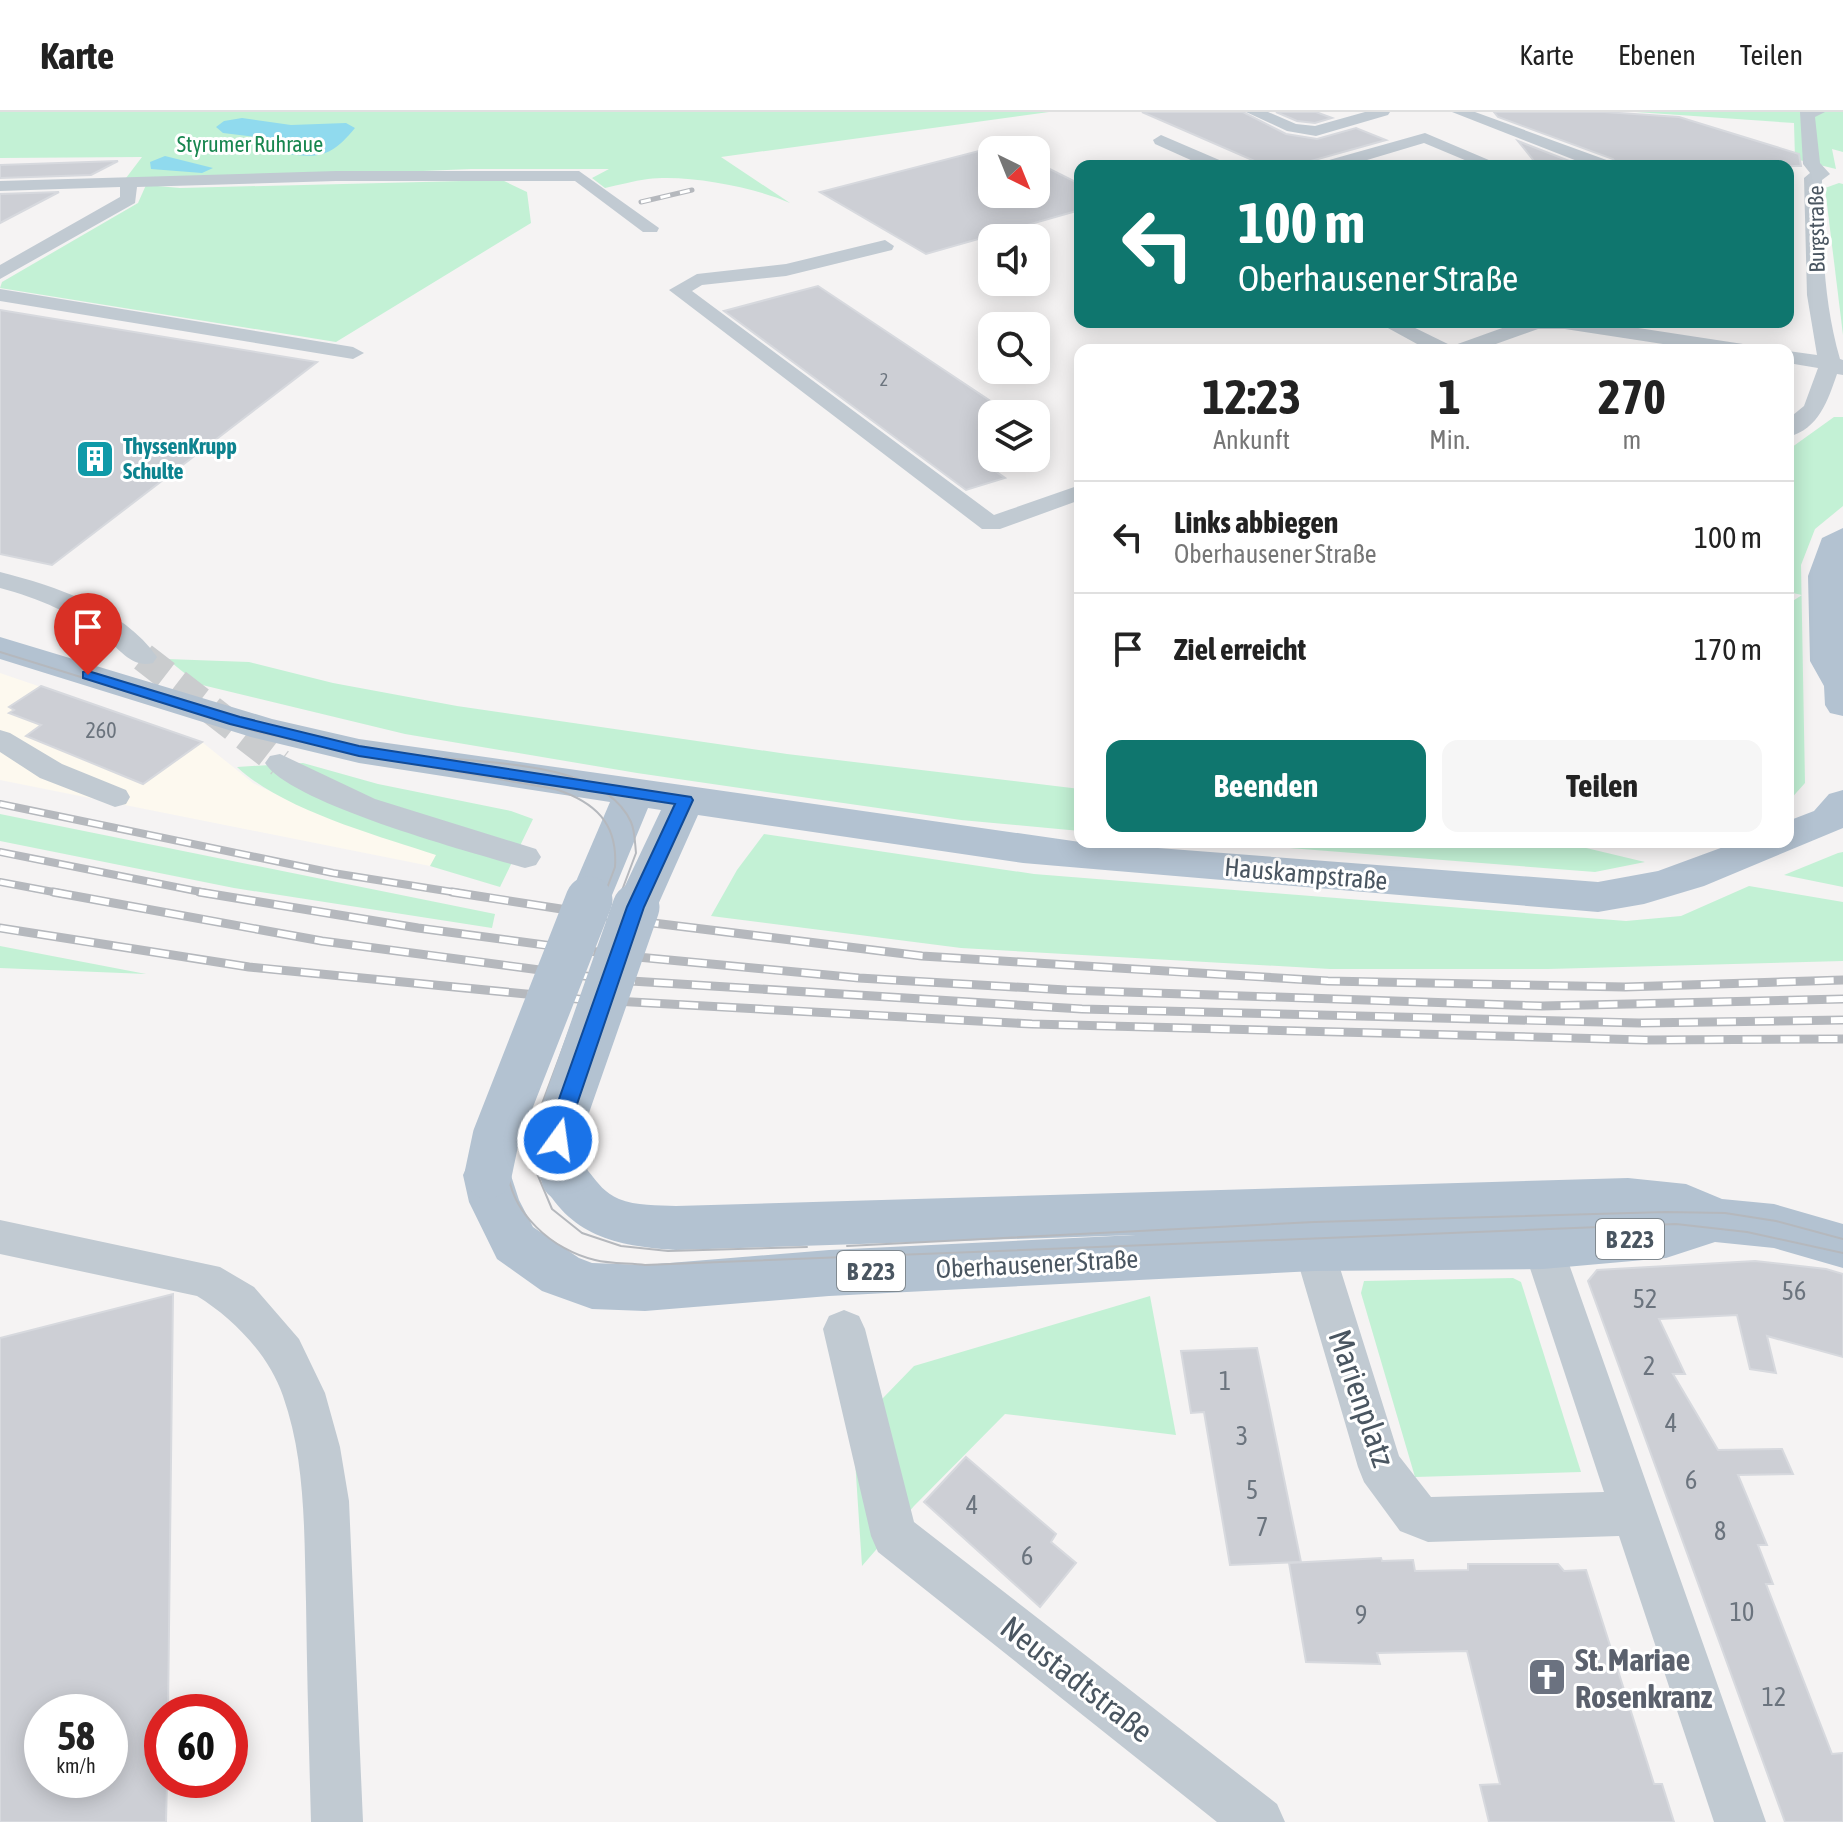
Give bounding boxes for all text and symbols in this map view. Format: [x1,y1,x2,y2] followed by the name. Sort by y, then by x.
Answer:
[40,34,114,77] text: Karte
[1519,39,1574,71] text: Karte
[1618,39,1696,71] text: Ebenen
[1740,39,1803,71] text: Teilen
[177,131,323,157] park label: Styrumer Ruhraue
[978,136,1050,208] north arrow
[978,136,1050,472] map controls
[1802,185,1830,273] street label: Burgstraße
[1238,191,1365,255] text: 100 m
[1106,192,1210,296] icon: left
[978,224,1050,296] button: sound
[1238,257,1518,299] text: Oberhausener Straße
[978,312,1050,384] button: search
[880,369,888,390] house number: 2
[1202,369,1301,424] text: 12:23
[1438,369,1461,424] text: 1
[1598,369,1666,424] text: 270
[978,400,1050,472] button: layers
[1213,425,1290,455] text: Ankunft
[1429,425,1470,455] text: Min.
[1623,425,1641,455] text: m
[123,433,237,484] place label: ThyssenKrupp Schulte
[74,438,116,480] building icon: ThyssenKrupp Schulte
[1174,505,1338,539] text: Links abbiegen
[1106,515,1150,559] icon: left
[1694,520,1762,554] text: 100 m
[1174,539,1377,569] text: Oberhausener Straße
[54,593,122,675] pin
[66,605,110,649] icon: arrive
[1106,627,1150,671] icon: arrive
[1174,632,1306,666] text: Ziel erreicht
[1694,632,1762,666] text: 170 m
[85,717,117,743] house number: 260
[1106,740,1426,832] button: Beenden
[1442,740,1762,832] button: Teilen
[1223,852,1389,896] street label: Hauskampstraße
[516,1098,600,1182] position arrow
[1596,1219,1664,1259] road number: B 223
[935,1244,1139,1284] street label: Oberhausener Straße
[837,1251,905,1291] road number: B 223
[1782,1276,1806,1306] house number: 56
[1633,1284,1657,1314] house number: 52
[1321,1325,1403,1472] street label: Marienplatz
[1643,1351,1655,1381] house number: 2
[1219,1366,1231,1396] house number: 1
[1665,1408,1677,1438] house number: 4
[1236,1421,1248,1451] house number: 3
[1685,1465,1697,1495] house number: 6
[1246,1475,1258,1505] house number: 5
[966,1490,978,1520] house number: 4
[1256,1512,1268,1542] house number: 7
[1714,1516,1726,1546] house number: 8
[1021,1541,1033,1571] house number: 6
[1730,1597,1754,1627] house number: 10
[1355,1600,1367,1630] house number: 9
[994,1608,1160,1750] street label: Neustadtstraße
[1575,1641,1713,1715] place label: St. Mariae Rosenkranz
[1526,1656,1568,1698] church icon: St. Mariae Rosenkranz
[1762,1682,1786,1712] house number: 12
[144,1694,248,1798] speed limit sign: 60
[57,1713,95,1758] text: 58
[56,1754,96,1777] text: km/h

